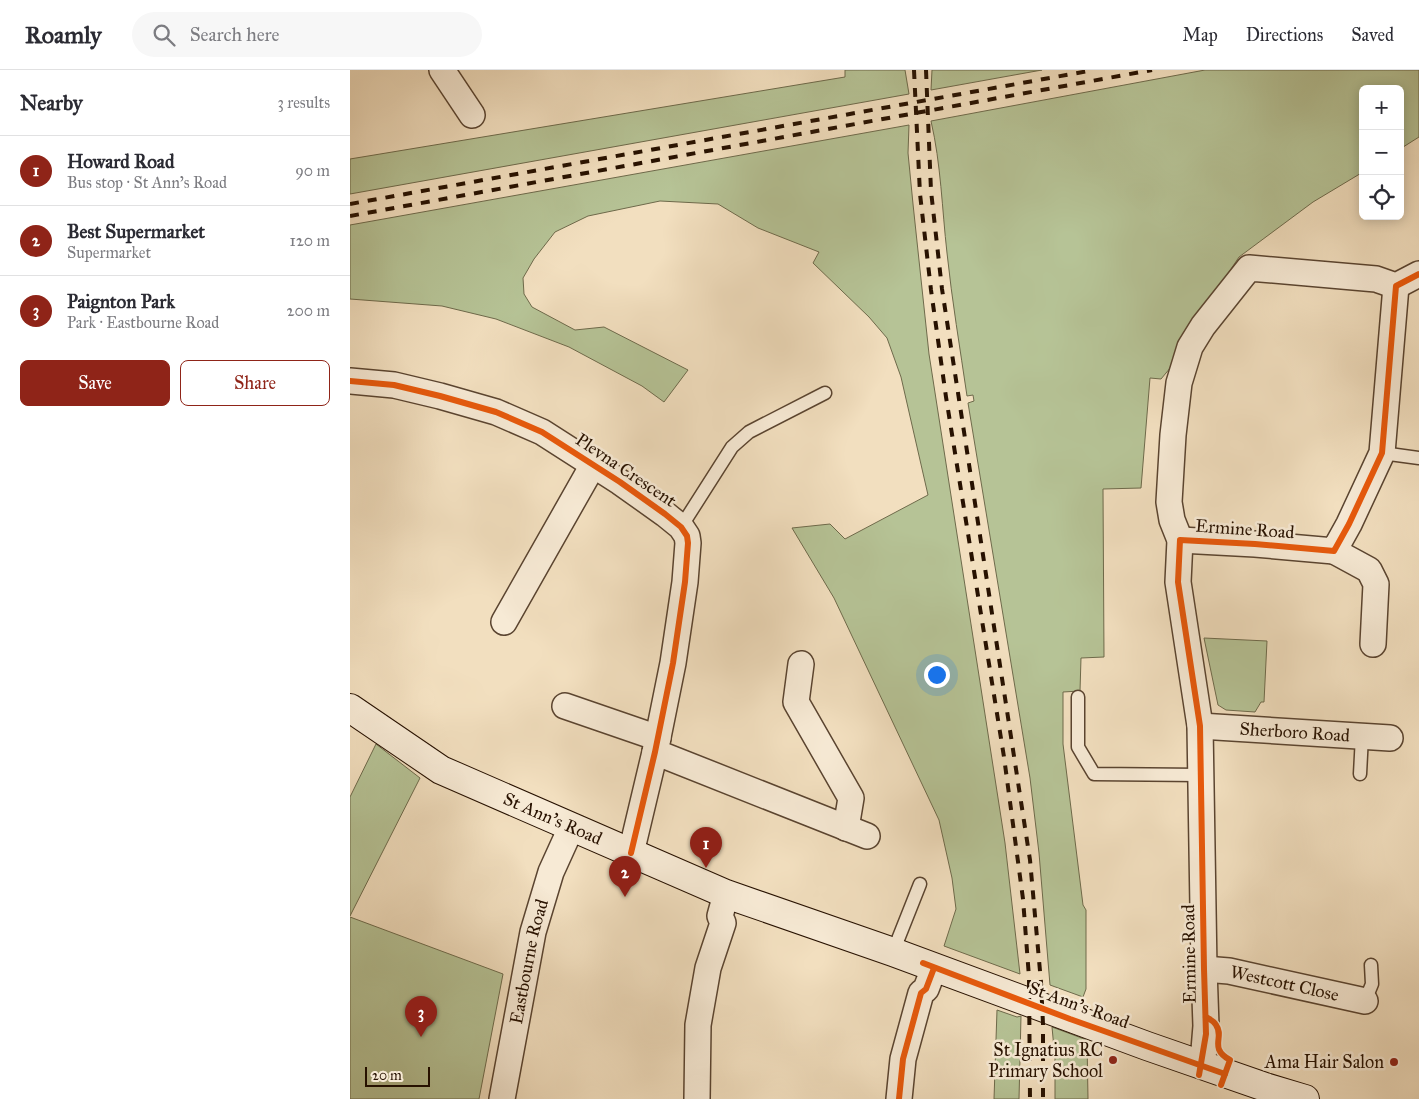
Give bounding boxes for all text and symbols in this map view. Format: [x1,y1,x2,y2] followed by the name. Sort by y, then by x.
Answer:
[132,12,482,57] search box
[25,20,102,50] text: Roamly
[150,21,178,49] icon: search
[190,23,280,46] text: Search here
[1182,24,1218,46] text: Map
[1246,24,1323,46] text: Directions
[1351,24,1394,46] text: Saved
[1359,85,1404,220] map controls
[1359,85,1404,130] button: +
[20,90,83,116] text: Nearby
[277,93,330,112] text: 3 results
[1359,130,1404,175] button: −
[67,150,174,173] text: Howard Road
[33,161,39,180] text: 1
[295,161,330,180] text: 90 m
[67,173,227,192] text: Bus stop · St Ann's Road
[1359,175,1404,220] button: locate
[67,220,205,243] text: Best Supermarket
[32,231,40,250] text: 2
[290,231,330,250] text: 120 m
[67,243,151,262] text: Supermarket
[67,290,175,313] text: Paignton Park
[33,301,39,320] text: 3
[287,301,330,320] text: 200 m
[67,313,219,332] text: Park · Eastbourne Road
[20,360,170,406] button: Save
[180,360,330,406] button: Share
[572,428,681,512] street label: Plevna Crescent
[1195,515,1295,543] street label: Ermine Road
[924,662,950,688] your location
[1239,718,1351,746] street label: Sherboro Road
[500,788,606,850] street label: St Ann's Road
[690,827,722,868] pin: 1
[609,856,641,897] pin: 2
[505,896,553,1026] street label: Eastbourne Road
[1177,904,1201,1004] street label: Ermine Road
[1228,961,1341,1006] street label: Westcott Close
[1026,977,1132,1033] street label: St Ann's Road
[405,996,437,1037] pin: 3
[988,1039,1103,1082] place label: St Ignatius RC Primary School
[1264,1051,1384,1073] place label: Ama Hair Salon
[1107,1054,1119,1066] marker: St Ignatius RC Primary School
[1388,1056,1400,1068] marker: Ama Hair Salon
[365,1064,430,1087] scale bar
[372,1067,402,1084] text: 20 m

